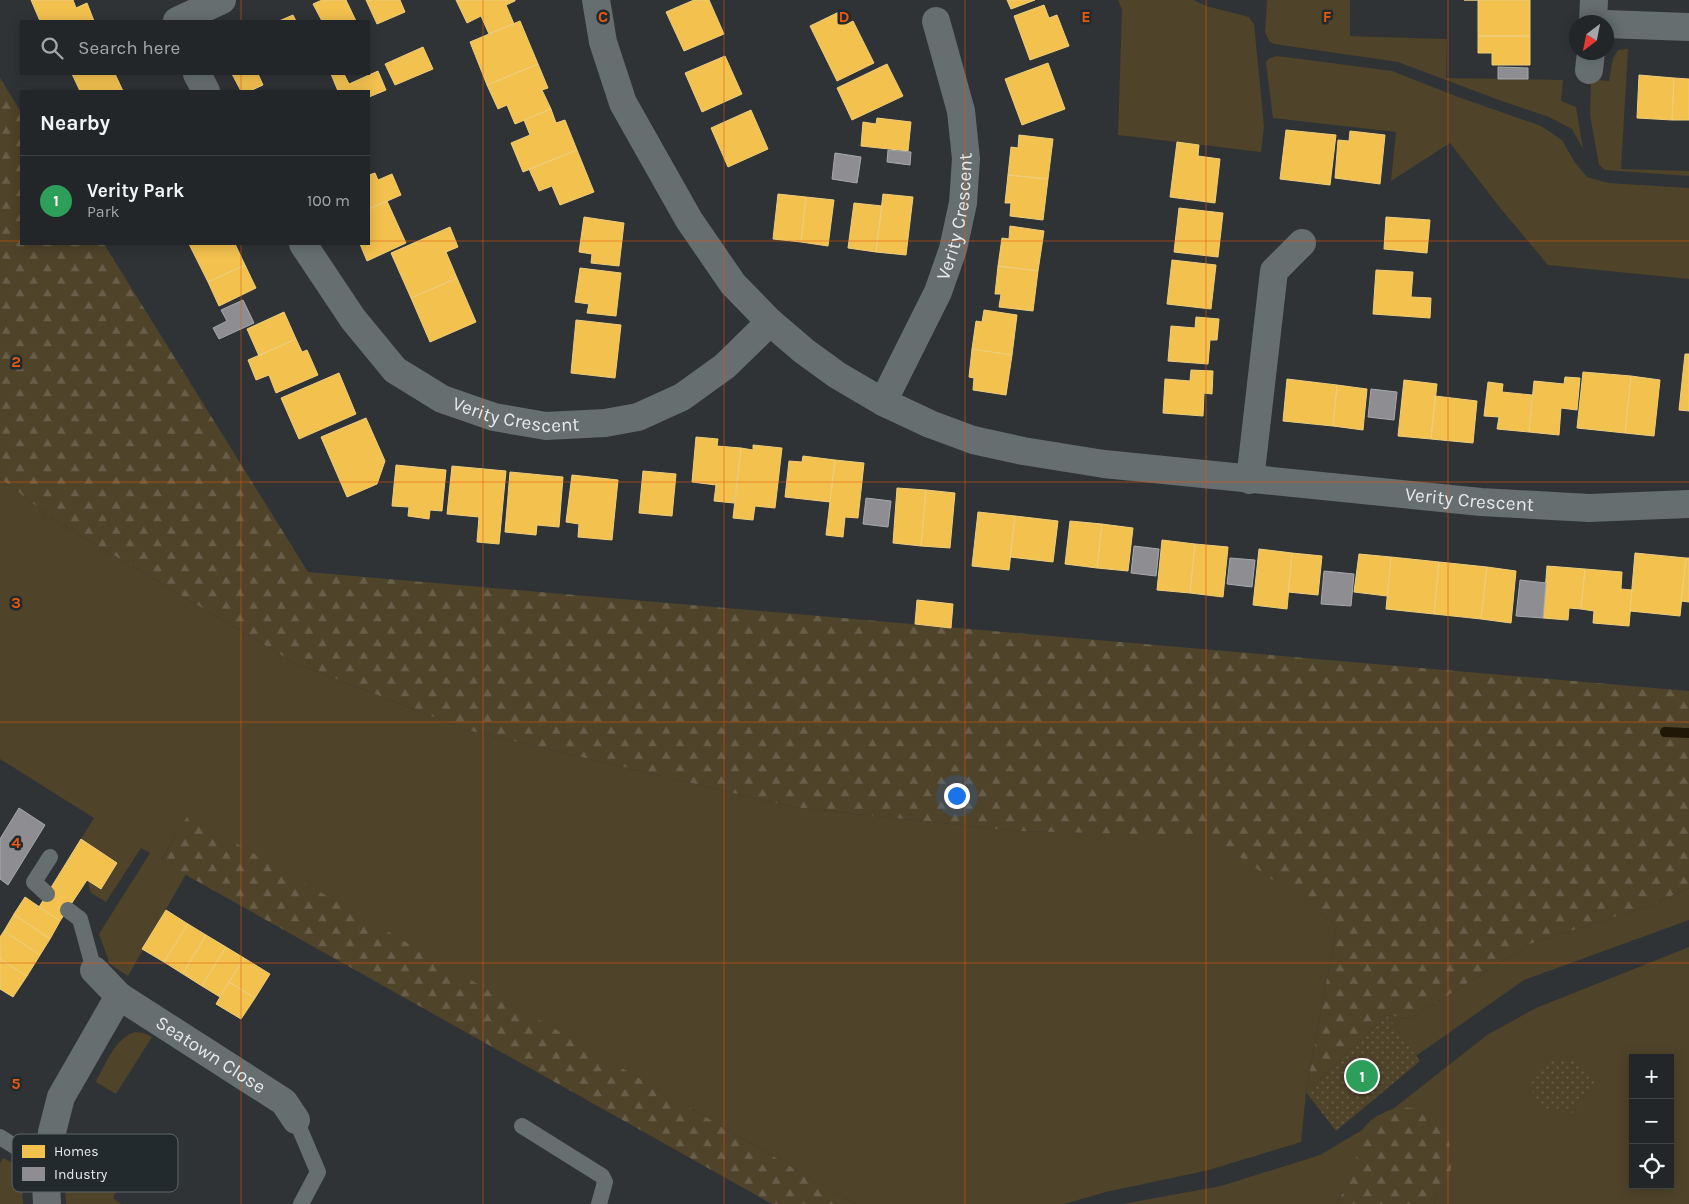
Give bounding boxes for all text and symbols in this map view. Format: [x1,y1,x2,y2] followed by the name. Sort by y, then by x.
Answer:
[598,7,608,26] text: C
[839,7,850,26] text: D
[1081,7,1091,26] text: E
[1323,7,1332,26] text: F
[1569,15,1614,60] north arrow
[20,20,370,75] search box
[38,34,66,62] icon: search
[78,37,180,59] text: Search here
[40,111,110,135] text: Nearby
[932,152,977,283] street label: Verity Crescent
[87,180,184,202] text: Verity Park
[53,191,59,210] text: 1
[307,191,350,210] text: 100 m
[87,202,119,221] text: Park
[11,352,21,371] text: 2
[450,392,580,437] street label: Verity Crescent
[1404,483,1535,516] street label: Verity Crescent
[11,593,21,612] text: 3
[944,783,970,809] your location
[11,833,21,852] text: 4
[152,1011,270,1098] street label: Seatown Close
[1629,1054,1674,1189] map controls
[1629,1054,1674,1099] button: +
[1346,1057,1378,1095] pin: 1
[11,1074,21,1093] text: 5
[1629,1099,1674,1144] button: −
[12,1134,178,1192] legend
[54,1143,99,1160] text: Homes
[1629,1144,1674,1189] button: locate
[54,1166,108,1183] text: Industry

